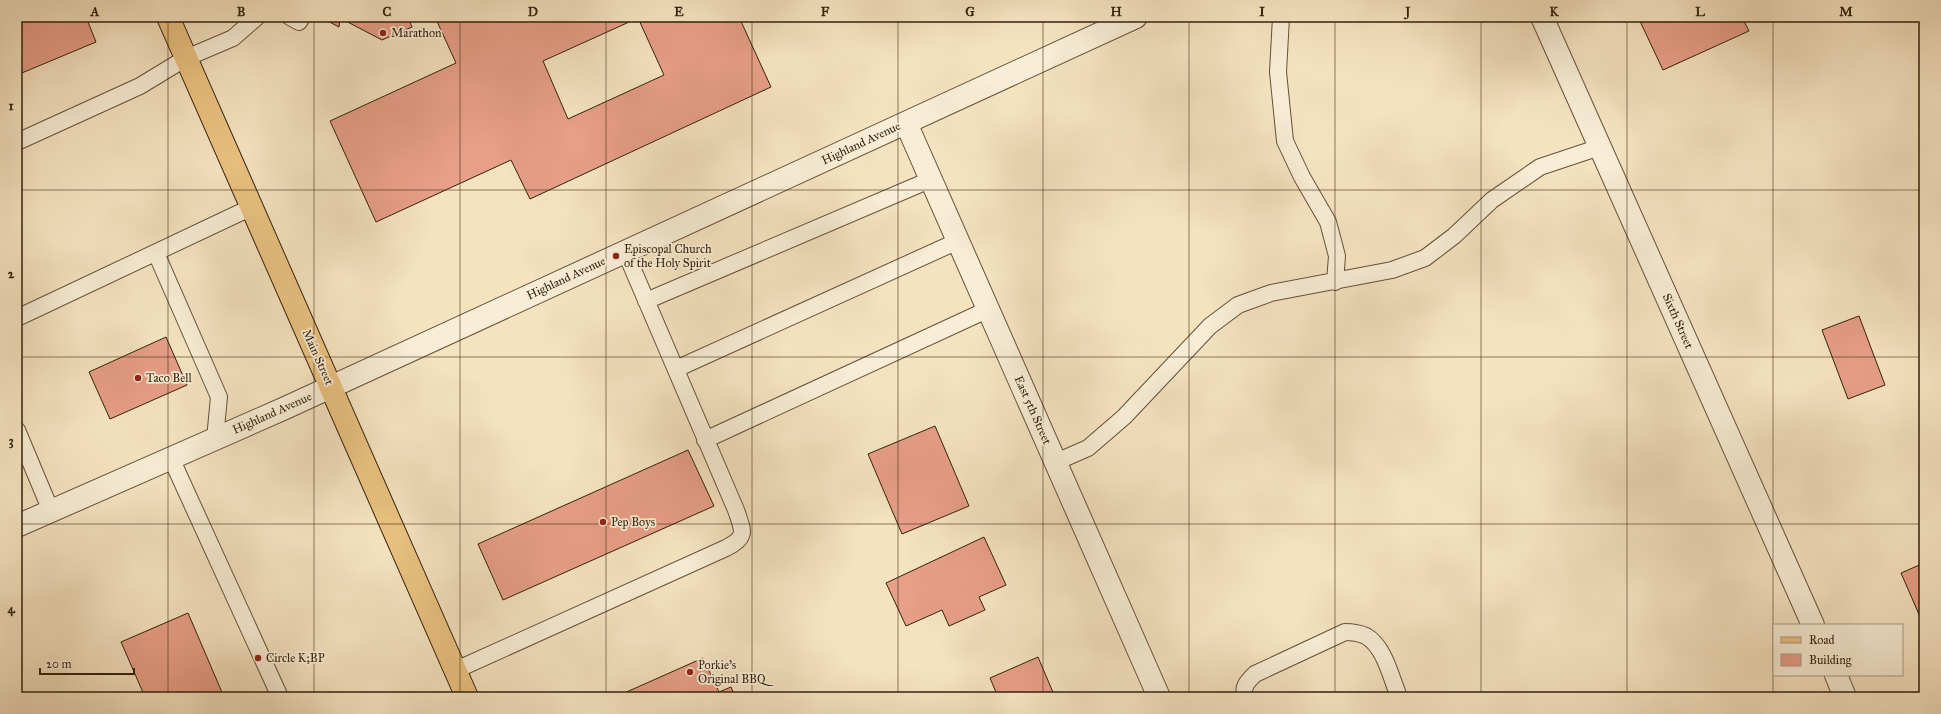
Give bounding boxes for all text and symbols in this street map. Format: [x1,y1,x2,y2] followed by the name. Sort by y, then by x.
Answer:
[90,4,100,20] text: A
[237,4,246,20] text: B
[383,4,392,20] text: C
[528,4,538,20] text: D
[674,4,684,20] text: E
[821,4,830,20] text: F
[965,4,975,20] text: G
[1110,4,1122,20] text: H
[1259,4,1265,20] text: I
[1403,4,1411,20] text: J
[1549,4,1559,20] text: K
[1695,4,1705,20] text: L
[1839,4,1853,20] text: M
[391,26,442,40] place label: Marathon
[378,28,388,38] marker: Marathon
[8,98,14,114] text: 1
[819,119,903,168] street label: Highland Avenue
[624,242,712,270] place label: Episcopal Church of the Holy Spirit
[611,251,621,261] marker: Episcopal Church of the Holy Spirit
[524,254,608,303] street label: Highland Avenue
[8,266,15,282] text: 2
[1660,291,1697,351] street label: Sixth Street
[299,327,337,388] street label: Main Street
[146,371,193,385] place label: Taco Bell
[133,373,143,383] marker: Taco Bell
[1012,373,1055,447] street label: East 5th Street
[230,389,314,438] street label: Highland Avenue
[8,433,14,449] text: 3
[611,515,655,529] place label: Pep Boys
[598,517,608,527] marker: Pep Boys
[7,601,15,617] text: 4
[1773,624,1903,676] legend
[1809,633,1835,647] text: Road
[40,650,134,676] scale bar
[266,651,325,665] place label: Circle K;BP
[253,653,263,663] marker: Circle K;BP
[1809,653,1852,668] text: Building
[46,657,72,671] text: 20 m
[698,658,774,687] place label: Porkie's Original BBQ
[685,667,695,677] marker: Porkie's Original BBQ

